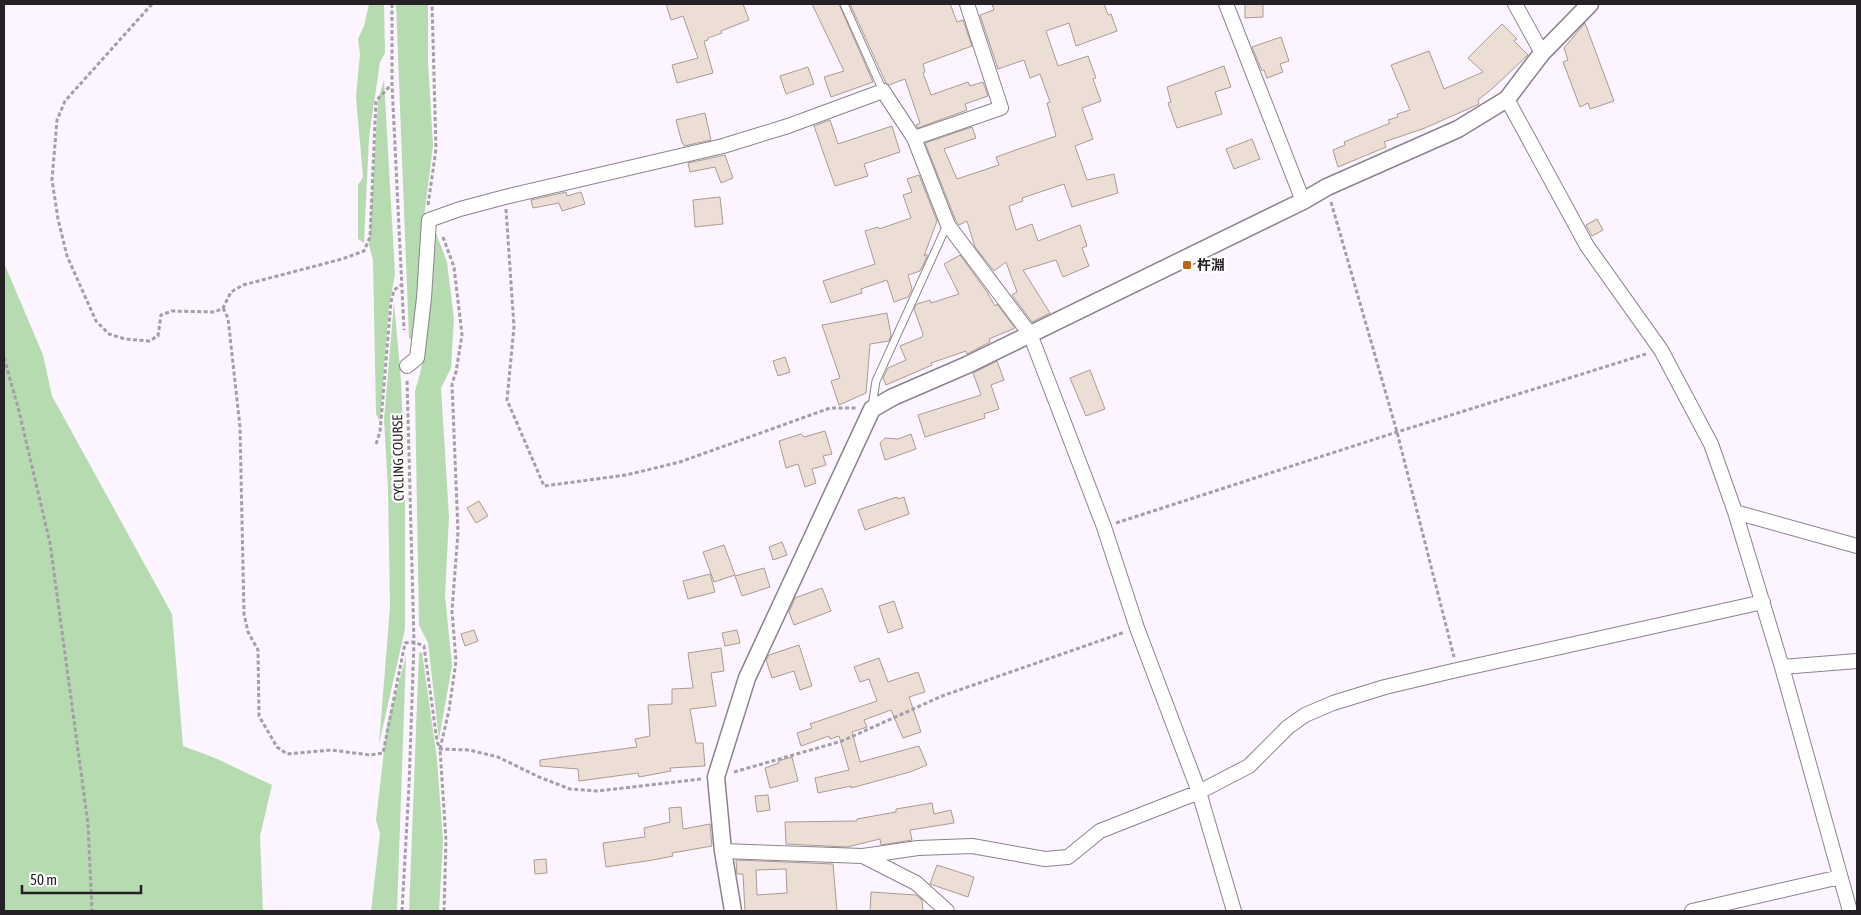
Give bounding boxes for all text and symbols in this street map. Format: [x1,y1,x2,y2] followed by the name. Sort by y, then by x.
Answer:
[1197,257,1225,273] place label: 杵淵
[1181,259,1193,271] marker: 杵淵
[389,415,407,501] street label: CYCLING COURSE
[22,862,141,894] scale bar
[30,871,57,888] text: 50 m

